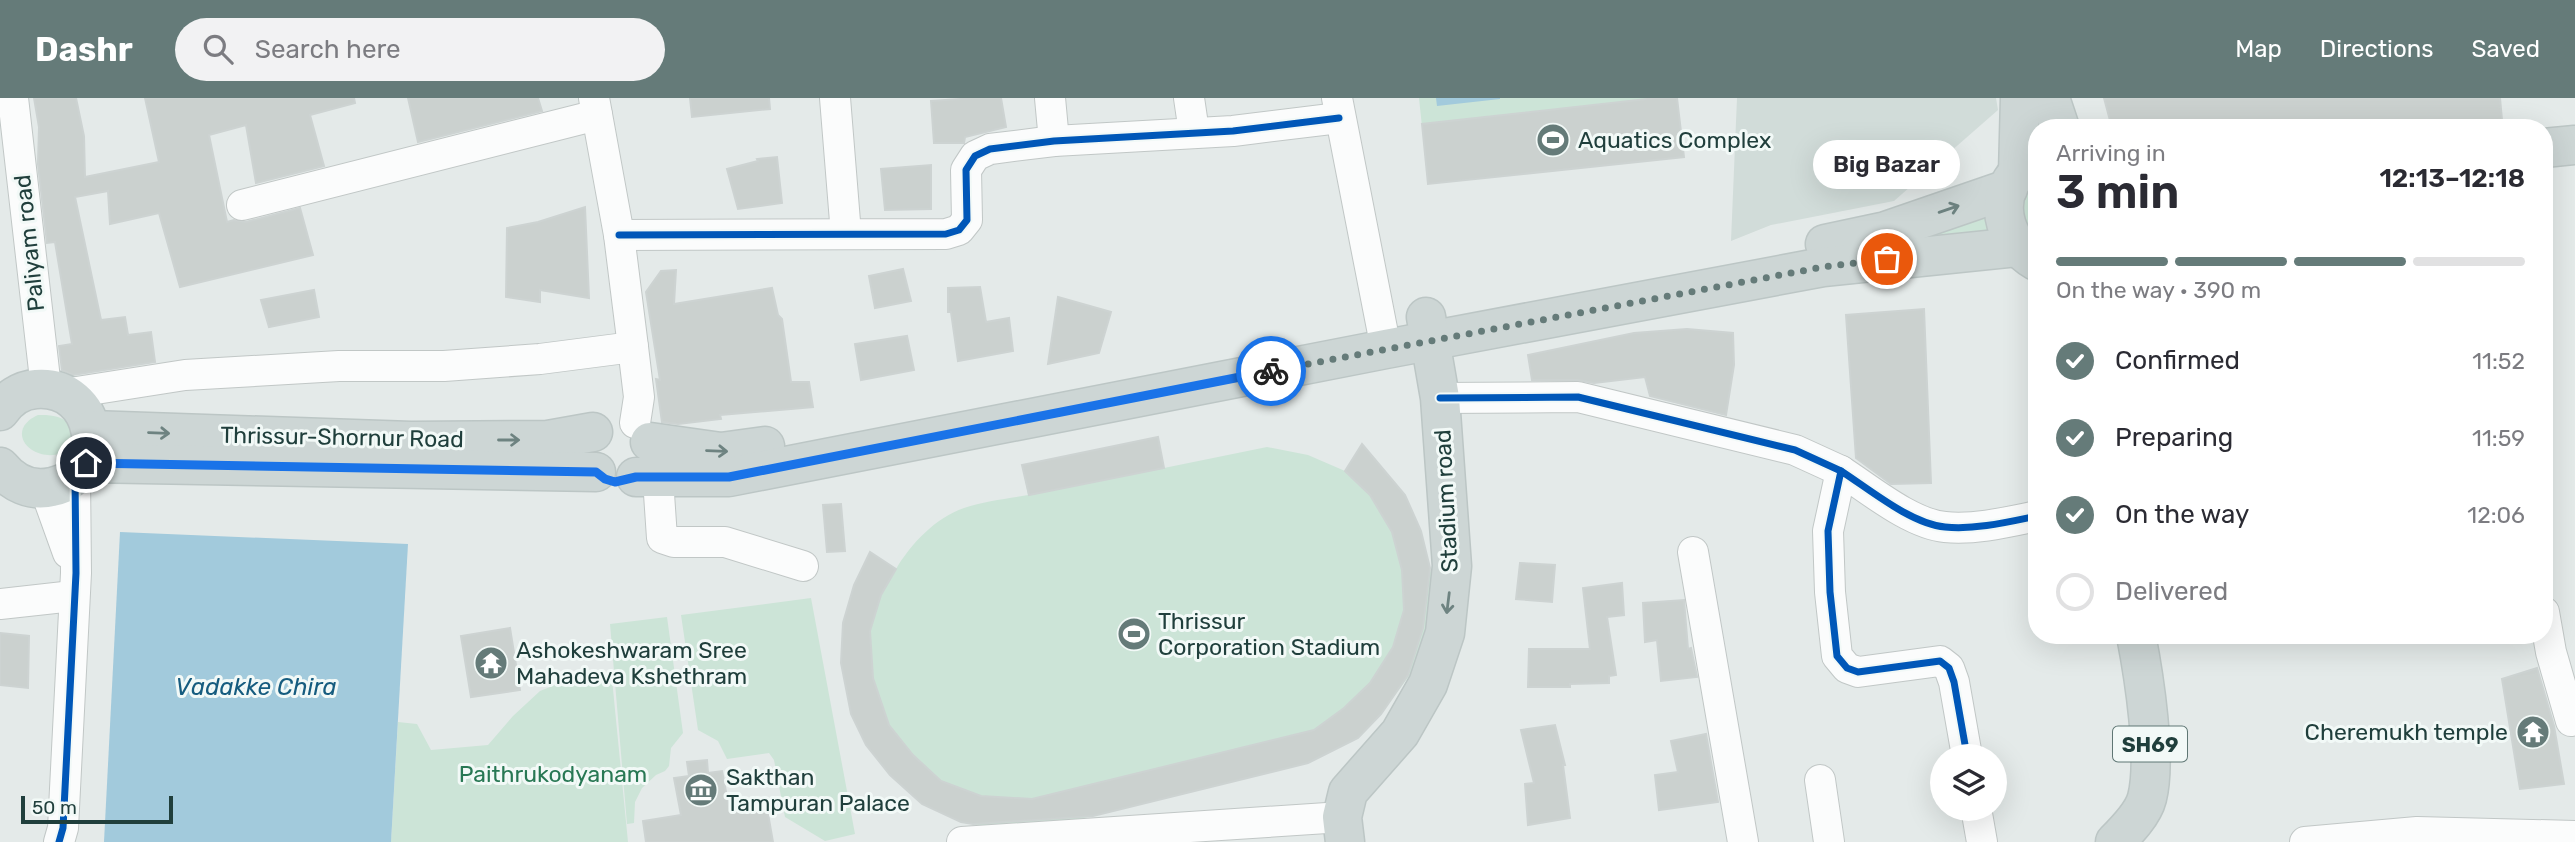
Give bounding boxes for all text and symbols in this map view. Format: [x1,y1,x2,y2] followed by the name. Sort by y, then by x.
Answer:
[175,18,665,81] search box
[35,30,133,69] text: Dashr
[199,30,237,68] icon: search
[255,34,401,65] text: Search here
[2235,35,2282,63] text: Map
[2320,35,2433,63] text: Directions
[2471,35,2540,63] text: Saved
[1534,121,1572,159] sports icon: Aquatics Complex
[1578,126,1771,154] place label: Aquatics Complex
[2056,139,2166,167] text: Arriving in
[1814,140,1960,189] callout: Big Bazar
[1833,150,1940,178] text: Big Bazar
[2379,163,2525,194] text: 12:13–12:18
[2056,165,2179,220] text: 3 min
[8,173,50,313] street label: Paliyam road
[1937,202,1959,214] one-way arrow
[1857,229,1917,289] pin
[1868,240,1906,278] icon: bag
[2056,276,2261,304] text: On the way · 390 m
[1236,336,1306,406] courier
[2056,342,2094,380] icon: check
[2115,345,2240,376] text: Confirmed
[2472,347,2525,375] text: 11:52
[1252,352,1290,390] icon: bike
[2056,419,2094,457] icon: check
[220,421,464,453] street label: Thrissur-Shornur Road
[2115,422,2233,453] text: Preparing
[2472,424,2525,452] text: 11:59
[147,426,170,439] one-way arrow
[1428,429,1464,573] street label: Stadium road
[56,433,116,493] pin
[497,433,520,447] one-way arrow
[67,444,105,482] icon: home
[705,444,728,457] one-way arrow
[2056,496,2094,534] icon: check
[2115,499,2249,530] text: On the way
[2467,501,2525,529] text: 12:06
[2115,576,2228,607] text: Delivered
[1442,591,1455,614] one-way arrow
[1158,607,1380,661] place label: Thrissur Corporation Stadium
[1115,615,1153,653] sports icon: Thrissur Corporation Stadium
[516,636,747,690] place label: Ashokeshwaram Sree Mahadeva Kshethram
[472,644,510,682] temple icon: Ashokeshwaram Sree Mahadeva Kshethram
[175,673,337,701] water label: Vadakke Chira
[2514,713,2552,751] temple icon: Cheremukh temple
[2305,718,2508,746] place label: Cheremukh temple
[2113,726,2187,762] road number: SH69
[1930,744,2007,821] map controls
[1930,744,2007,821] button: layers
[459,760,647,788] park label: Paithrukodyanam
[726,763,910,817] place label: Sakthan Tampuran Palace
[682,771,720,809] museum icon: Sakthan Tampuran Palace
[21,793,173,825] scale bar
[32,796,77,819] text: 50 m

